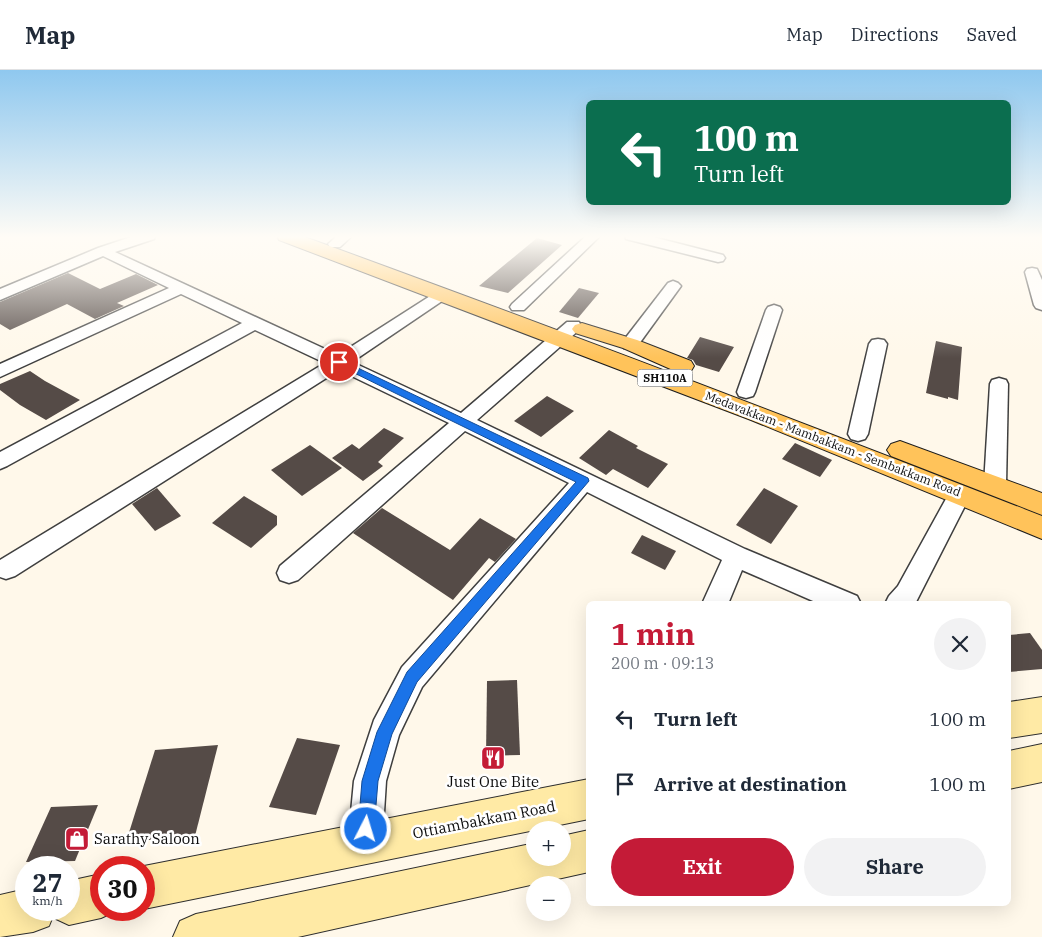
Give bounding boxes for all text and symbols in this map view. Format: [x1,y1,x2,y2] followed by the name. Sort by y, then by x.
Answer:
[25,19,75,51] text: Map
[786,23,823,46] text: Map
[851,23,939,46] text: Directions
[967,23,1017,46] text: Saved
[694,115,799,161] text: 100 m
[611,120,676,185] icon: left
[694,159,784,188] text: Turn left
[318,341,360,383] pin
[325,348,353,376] icon: arrive
[638,370,692,386] road number: SH110A
[703,388,963,499] street label: Medavakkam - Mambakkam - Sembakkam Road
[611,614,695,653] text: 1 min
[934,618,986,670] button: close
[611,653,714,673] text: 200 m · 09:13
[611,705,639,733] icon: left
[654,707,737,731] text: Turn left
[929,707,986,731] text: 100 m
[480,745,506,771] restaurant icon: Just One Bite
[611,770,639,798] icon: arrive
[447,772,539,791] place label: Just One Bite
[654,772,847,796] text: Arrive at destination
[929,772,986,796] text: 100 m
[411,796,557,843] street label: Ottiambakkam Road
[339,802,391,854] position arrow
[526,821,571,921] map controls
[526,821,571,866] button: +
[64,826,90,852] shop icon: Sarathy Saloon
[94,829,200,848] place label: Sarathy Saloon
[611,838,794,896] button: Exit
[804,838,986,896] button: Share
[90,856,155,921] speed limit sign: 30
[32,866,63,899] text: 27
[526,876,571,921] button: −
[32,893,63,908] text: km/h

